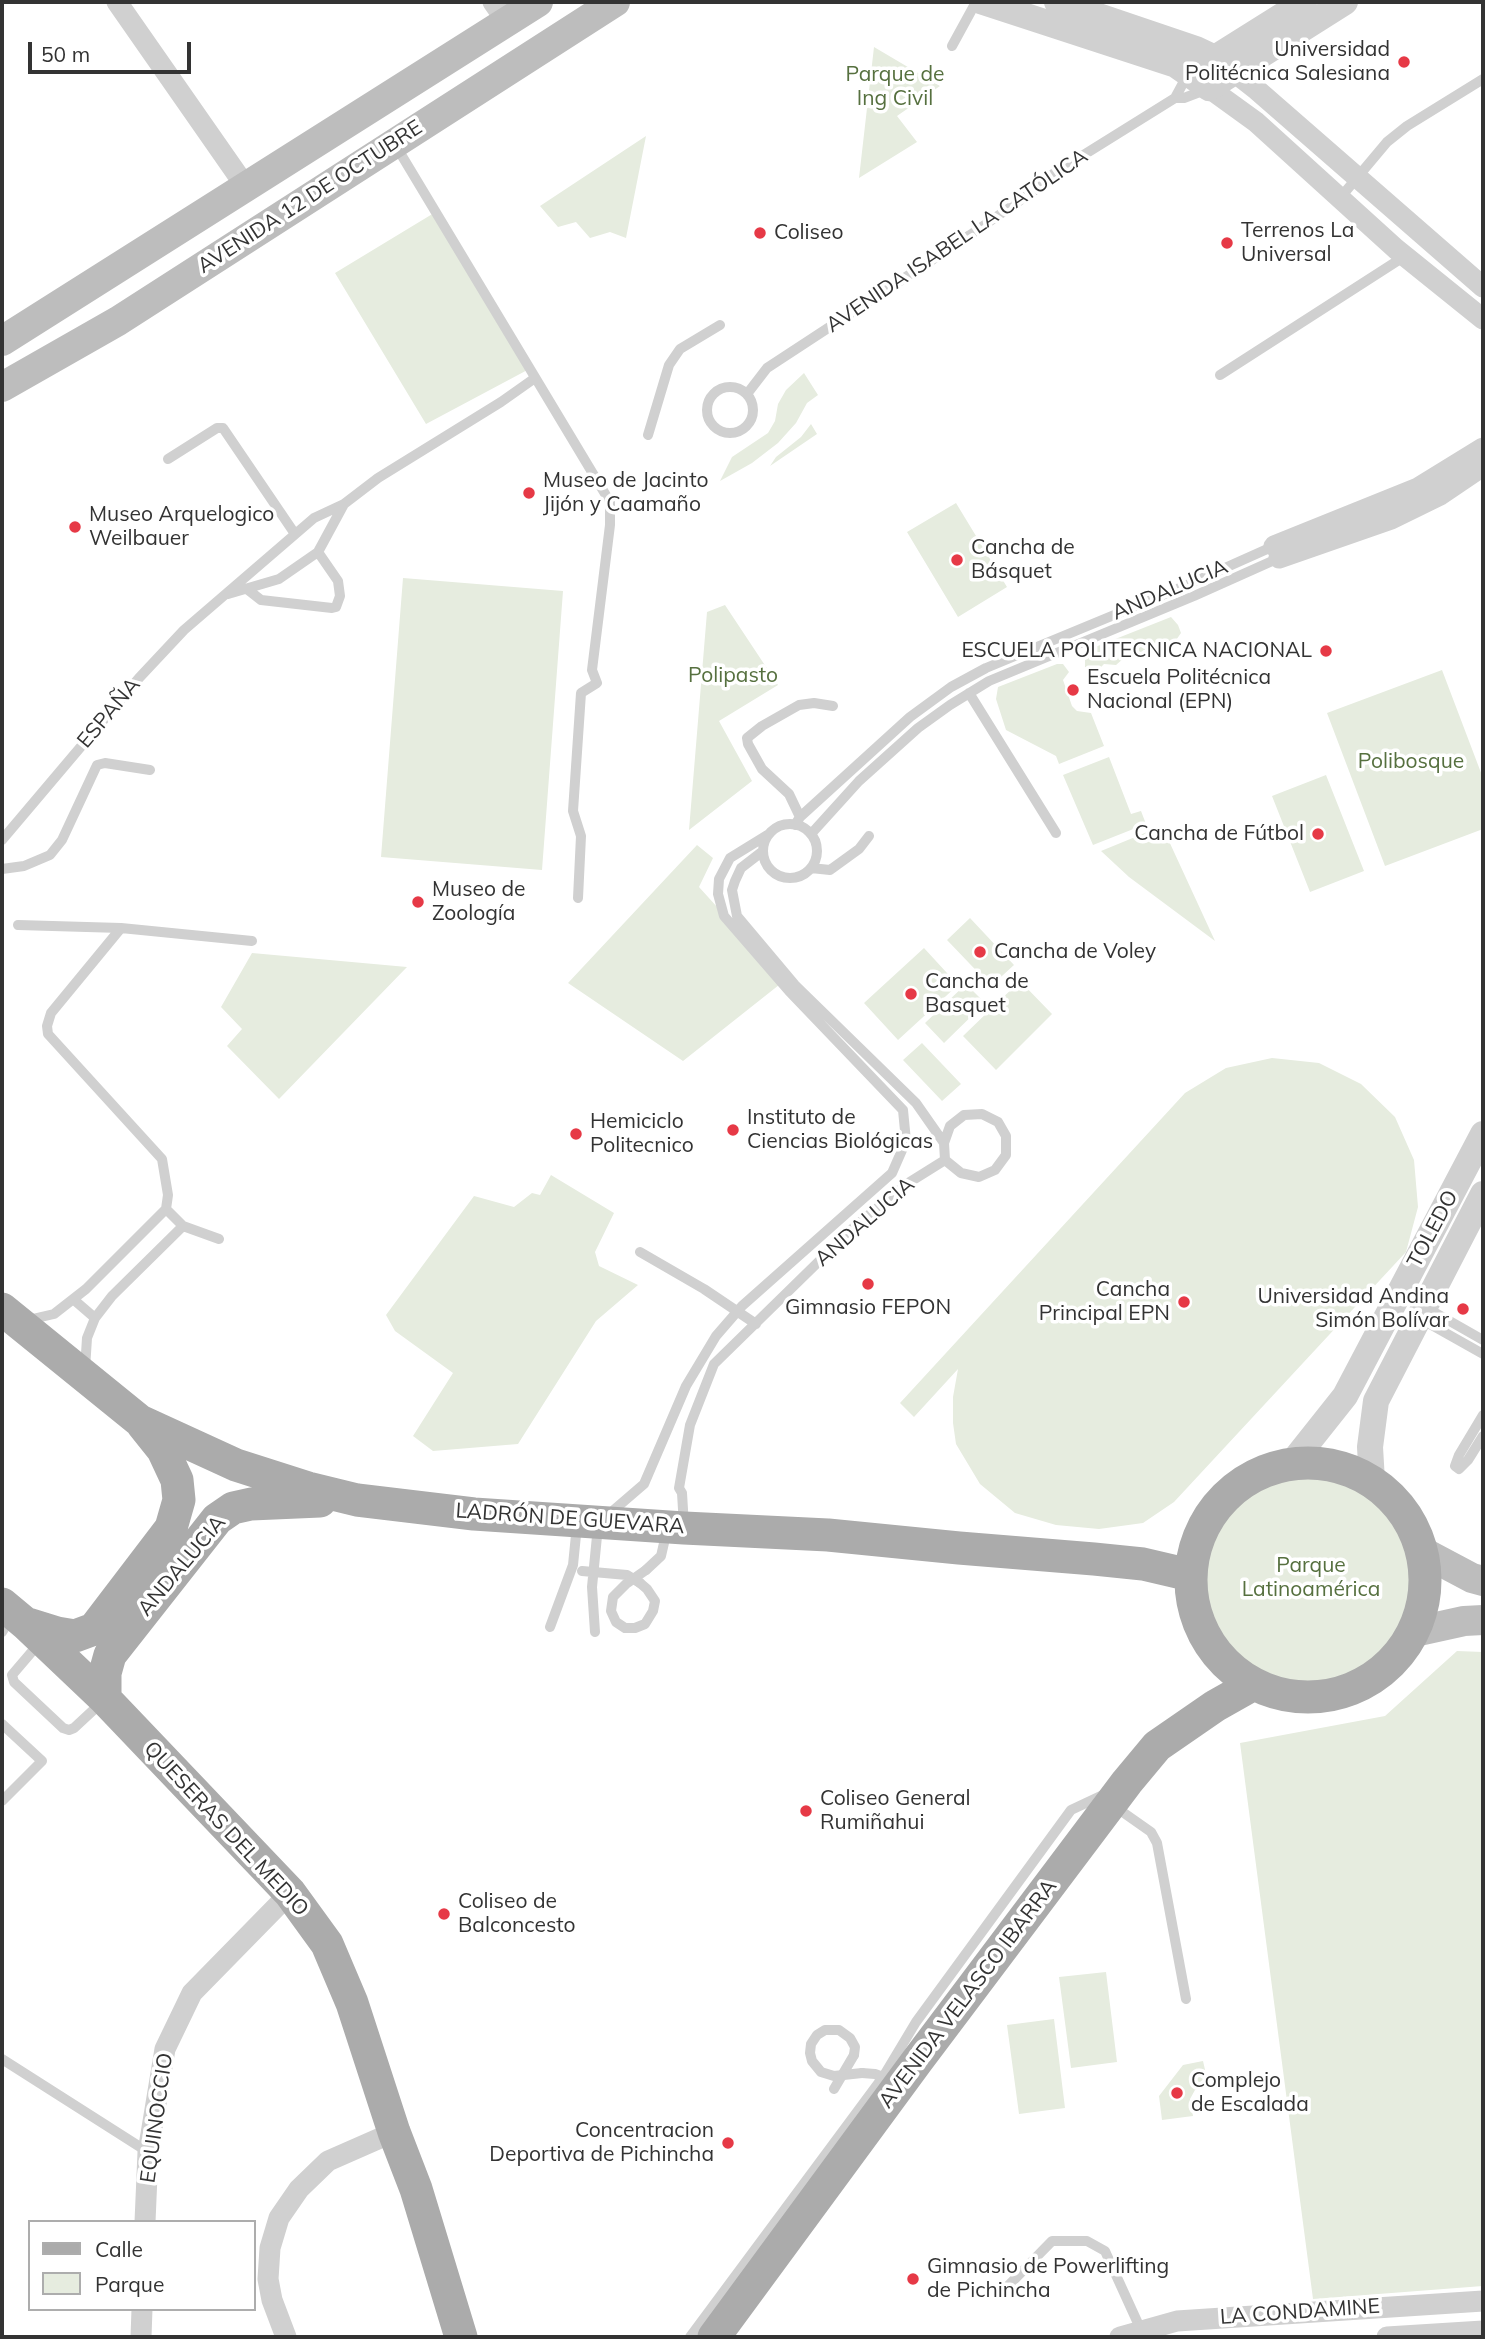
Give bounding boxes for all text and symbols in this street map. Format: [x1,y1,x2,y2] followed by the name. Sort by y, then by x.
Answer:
[32,28,194,72] scale bar
[1185,37,1390,87] place label: Universidad Politécnica Salesiana
[41,41,90,67] text: 50 m
[1396,54,1412,70] marker: Universidad Politécnica Salesiana
[846,62,944,112] park label: Parque de Ing Civil
[193,115,427,279] street label: AVENIDA 12 DE OCTUBRE
[821,144,1093,338] street label: AVENIDA ISABEL LA CATÓLICA
[1241,218,1354,268] place label: Terrenos La Universal
[774,220,843,246] place label: Coliseo
[752,225,768,241] marker: Coliseo
[1219,235,1235,251] marker: Terrenos La Universal
[543,468,708,518] place label: Museo de Jacinto Jijón y Caamaño
[521,485,537,501] marker: Museo de Jacinto Jijón y Caamaño
[89,502,274,552] place label: Museo Arquelogico Weilbauer
[67,519,83,535] marker: Museo Arquelogico Weilbauer
[971,535,1075,585] place label: Cancha de Básquet
[949,552,965,568] marker: Cancha de Básquet
[1108,554,1232,626] street label: ANDALUCIA
[961,638,1312,664] place label: ESCUELA POLITECNICA NACIONAL
[1318,643,1334,659] marker: ESCUELA POLITECNICA NACIONAL
[688,663,778,689] park label: Polipasto
[1087,665,1271,715] place label: Escuela Politécnica Nacional (EPN)
[72,673,146,753] street label: ESPAÑA
[1065,682,1081,698] marker: Escuela Politécnica Nacional (EPN)
[1358,749,1464,775] park label: Polibosque
[1134,821,1304,847] place label: Cancha de Fútbol
[1310,826,1326,842] marker: Cancha de Fútbol
[432,877,525,927] place label: Museo de Zoología
[410,894,426,910] marker: Museo de Zoología
[994,939,1156,965] place label: Cancha de Voley
[972,944,988,960] marker: Cancha de Voley
[925,969,1029,1019] place label: Cancha de Basquet
[903,986,919,1002] marker: Cancha de Basquet
[747,1105,933,1155] place label: Instituto de Ciencias Biológicas
[590,1109,694,1159] place label: Hemiciclo Politecnico
[725,1122,741,1138] marker: Instituto de Ciencias Biológicas
[568,1126,584,1142] marker: Hemiciclo Politecnico
[810,1172,920,1272] street label: ANDALUCIA
[1402,1186,1464,1272] street label: TOLEDO
[860,1276,876,1292] marker: Gimnasio FEPON
[1039,1277,1170,1327] place label: Cancha Principal EPN
[1257,1284,1449,1334] place label: Universidad Andina Simón Bolívar
[1176,1294,1192,1310] marker: Cancha Principal EPN
[785,1295,951,1321] place label: Gimnasio FEPON
[1455,1301,1471,1317] marker: Universidad Andina Simón Bolívar
[455,1498,685,1540] street label: LADRÓN DE GUEVARA
[133,1511,231,1621] street label: ANDALUCIA
[1242,1553,1380,1603] park label: Parque Latinoamérica
[138,1736,314,1922] street label: QUESERAS DEL MEDIO
[820,1786,971,1836] place label: Coliseo General Rumiñahui
[798,1803,814,1819] marker: Coliseo General Rumiñahui
[874,1875,1062,2113] street label: AVENIDA VELASCO IBARRA
[458,1889,576,1939] place label: Coliseo de Balconcesto
[436,1906,452,1922] marker: Coliseo de Balconcesto
[135,2051,179,2185] street label: EQUINOCCIO
[1191,2068,1309,2118] place label: Complejo de Escalada
[1169,2085,1185,2101] marker: Complejo de Escalada
[489,2118,714,2168] place label: Concentracion Deportiva de Pichincha
[720,2135,736,2151] marker: Concentracion Deportiva de Pichincha
[28,2220,256,2311] legend
[95,2236,143,2262] text: Calle
[927,2254,1169,2304] place label: Gimnasio de Powerlifting de Pichincha
[95,2271,164,2297] text: Parque
[905,2271,921,2287] marker: Gimnasio de Powerlifting de Pichincha
[1219,2294,1381,2330] street label: LA CONDAMINE

